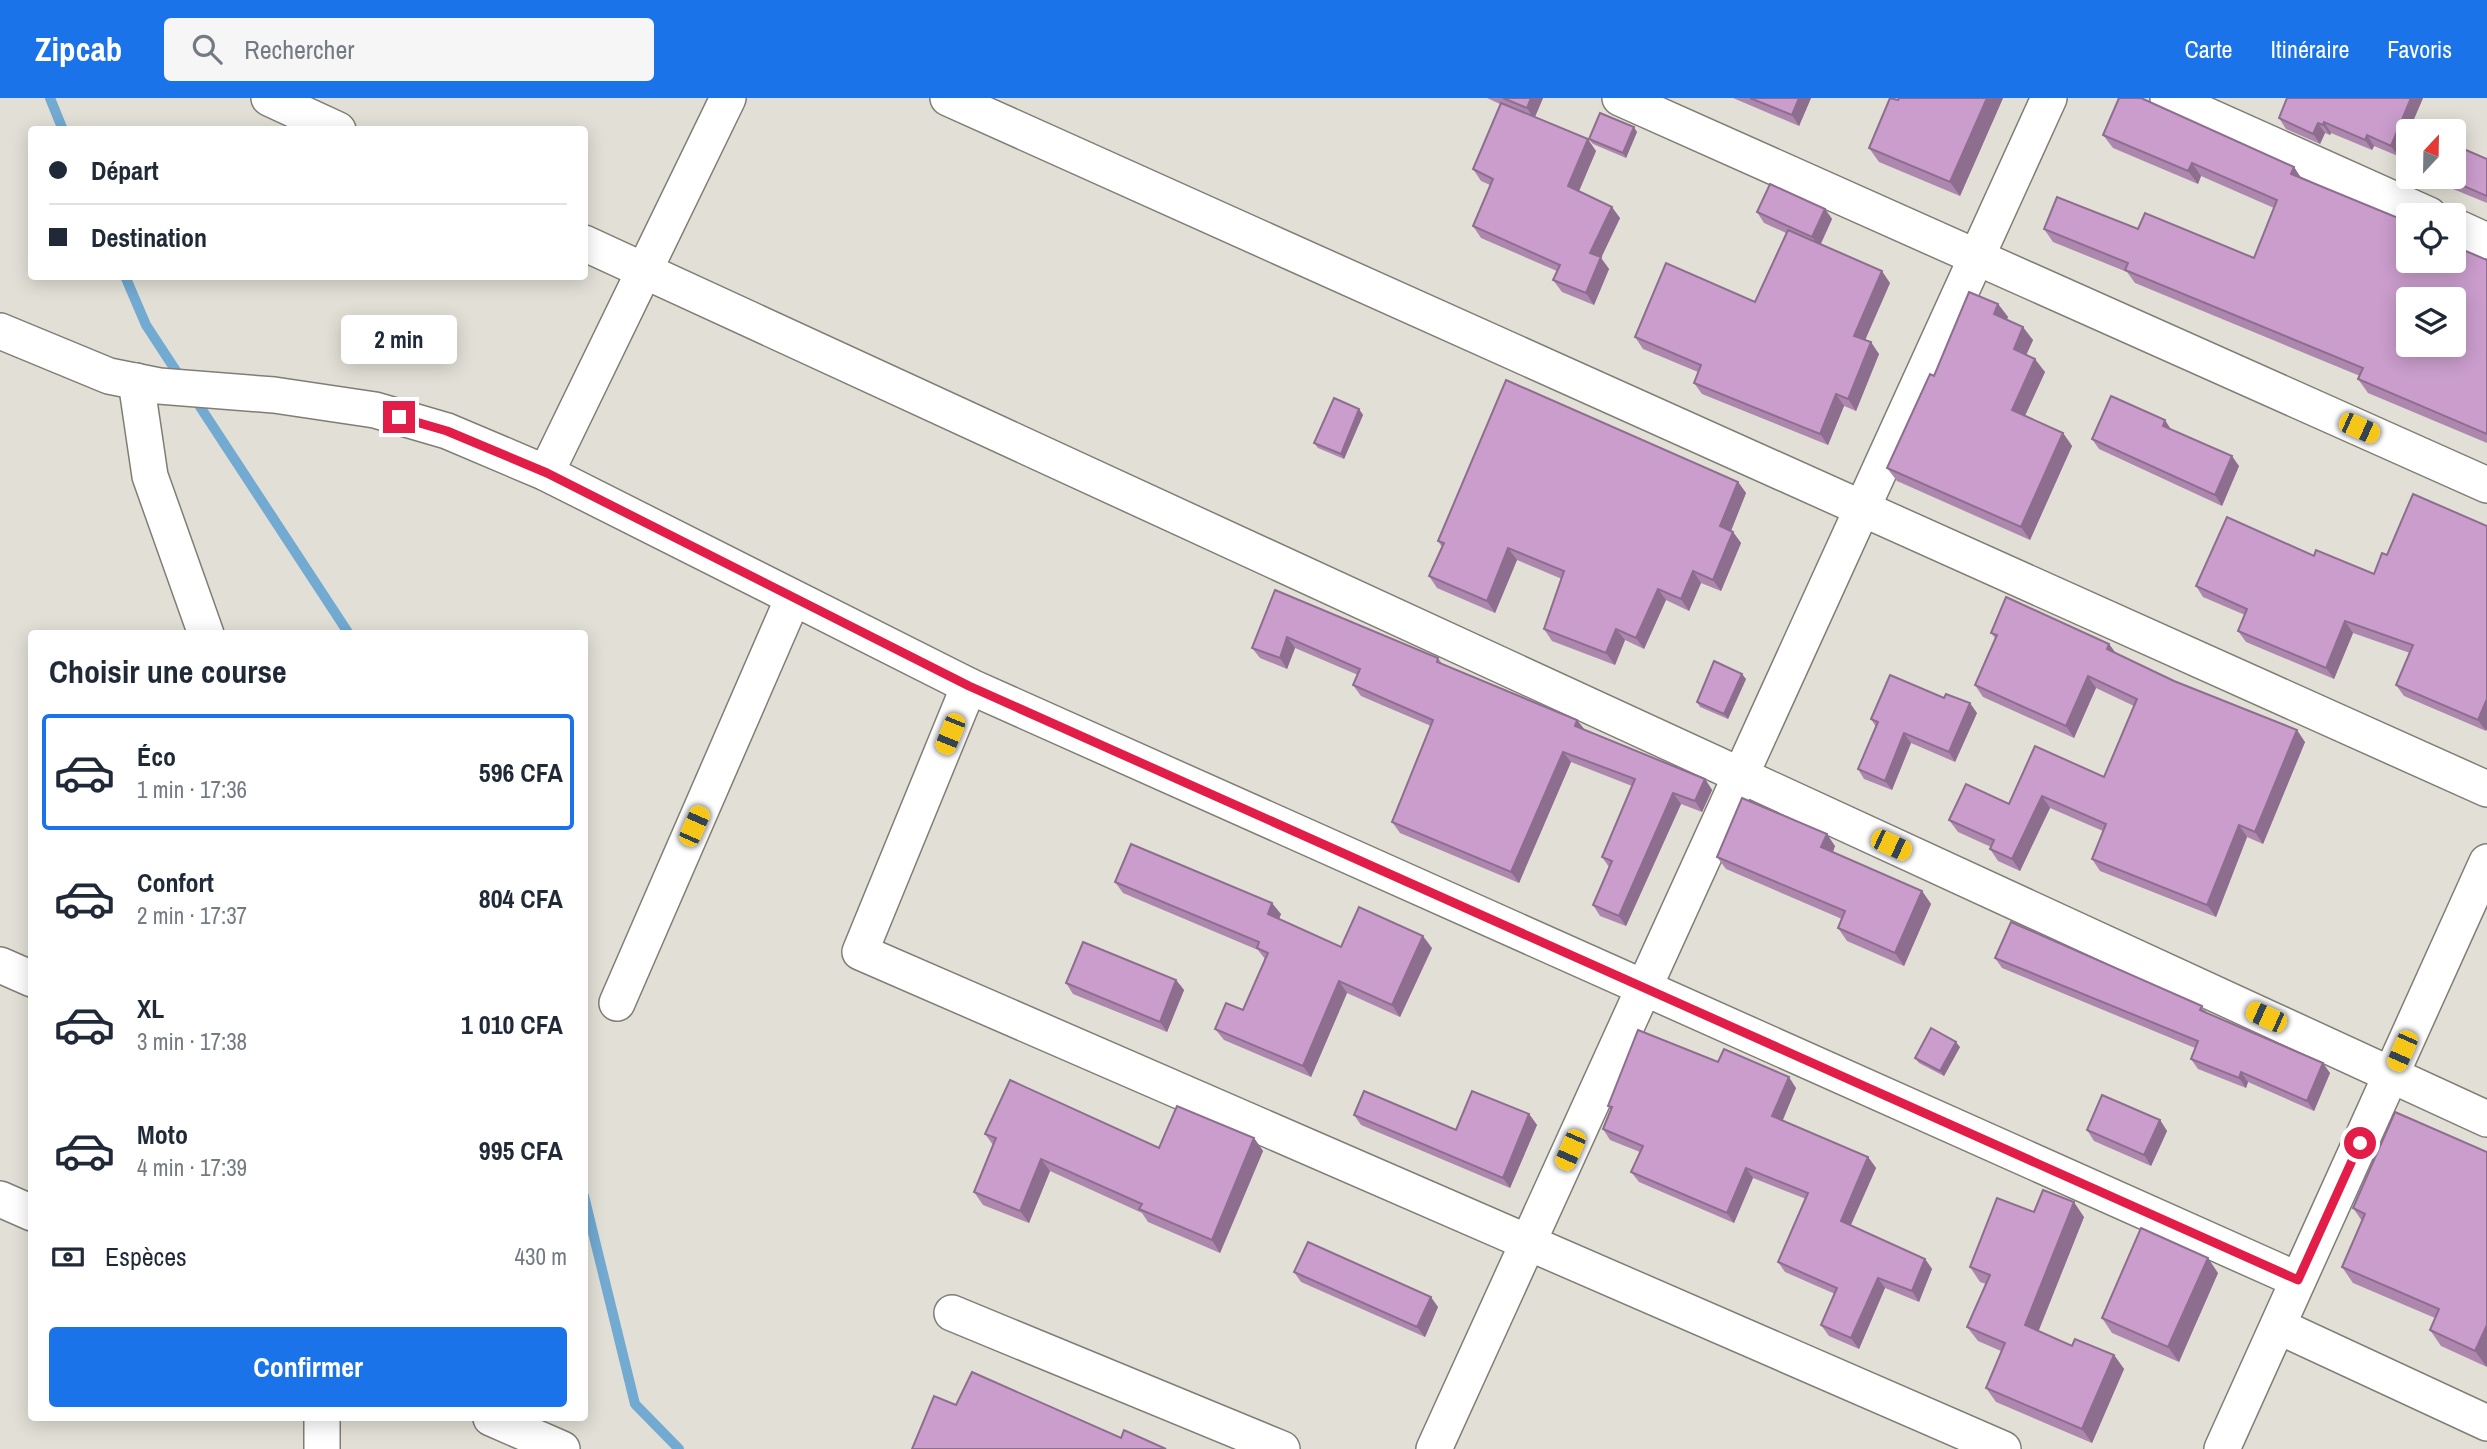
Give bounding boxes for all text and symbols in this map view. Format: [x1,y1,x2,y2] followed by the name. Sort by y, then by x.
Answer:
[164,18,654,81] search box
[35,27,122,71] text: Zipcab
[188,30,226,68] icon: search
[244,32,354,67] text: Rechercher
[2184,33,2233,65] text: Carte
[2271,33,2349,65] text: Itinéraire
[2387,33,2452,65] text: Favoris
[2396,119,2466,189] north arrow
[2396,119,2466,357] map controls
[91,153,159,188] text: Départ
[2396,203,2466,273] button: locate
[91,220,207,255] text: Destination
[2396,287,2466,357] button: layers
[341,316,457,364] callout: 2 min
[374,324,424,355] text: 2 min
[383,401,415,433] route end
[2336,410,2383,446] car
[49,650,287,693] text: Choisir une course
[933,711,968,757] car
[137,739,176,774] text: Éco
[53,741,116,804] icon: car
[479,755,563,790] text: 596 CFA
[137,774,247,805] text: 1 min · 17:36
[676,803,713,849] car
[1868,827,1915,863] car
[137,865,214,900] text: Confort
[53,867,116,930] icon: car
[479,881,563,916] text: 804 CFA
[137,900,247,931] text: 2 min · 17:37
[137,991,164,1026] text: XL
[53,993,116,1056] icon: car
[2243,999,2290,1035] car
[461,1007,563,1042] text: 1 010 CFA
[137,1026,247,1057] text: 3 min · 17:38
[2384,1028,2421,1074] car
[137,1117,188,1152] text: Moto
[53,1119,116,1182] icon: car
[1552,1127,1589,1173] car
[2344,1127,2376,1159] route start
[479,1133,563,1168] text: 995 CFA
[137,1152,247,1183] text: 4 min · 17:39
[49,1238,87,1276] icon: cash
[105,1239,187,1274] text: Espèces
[515,1241,567,1272] text: 430 m
[49,1327,567,1407] button: Confirmer

